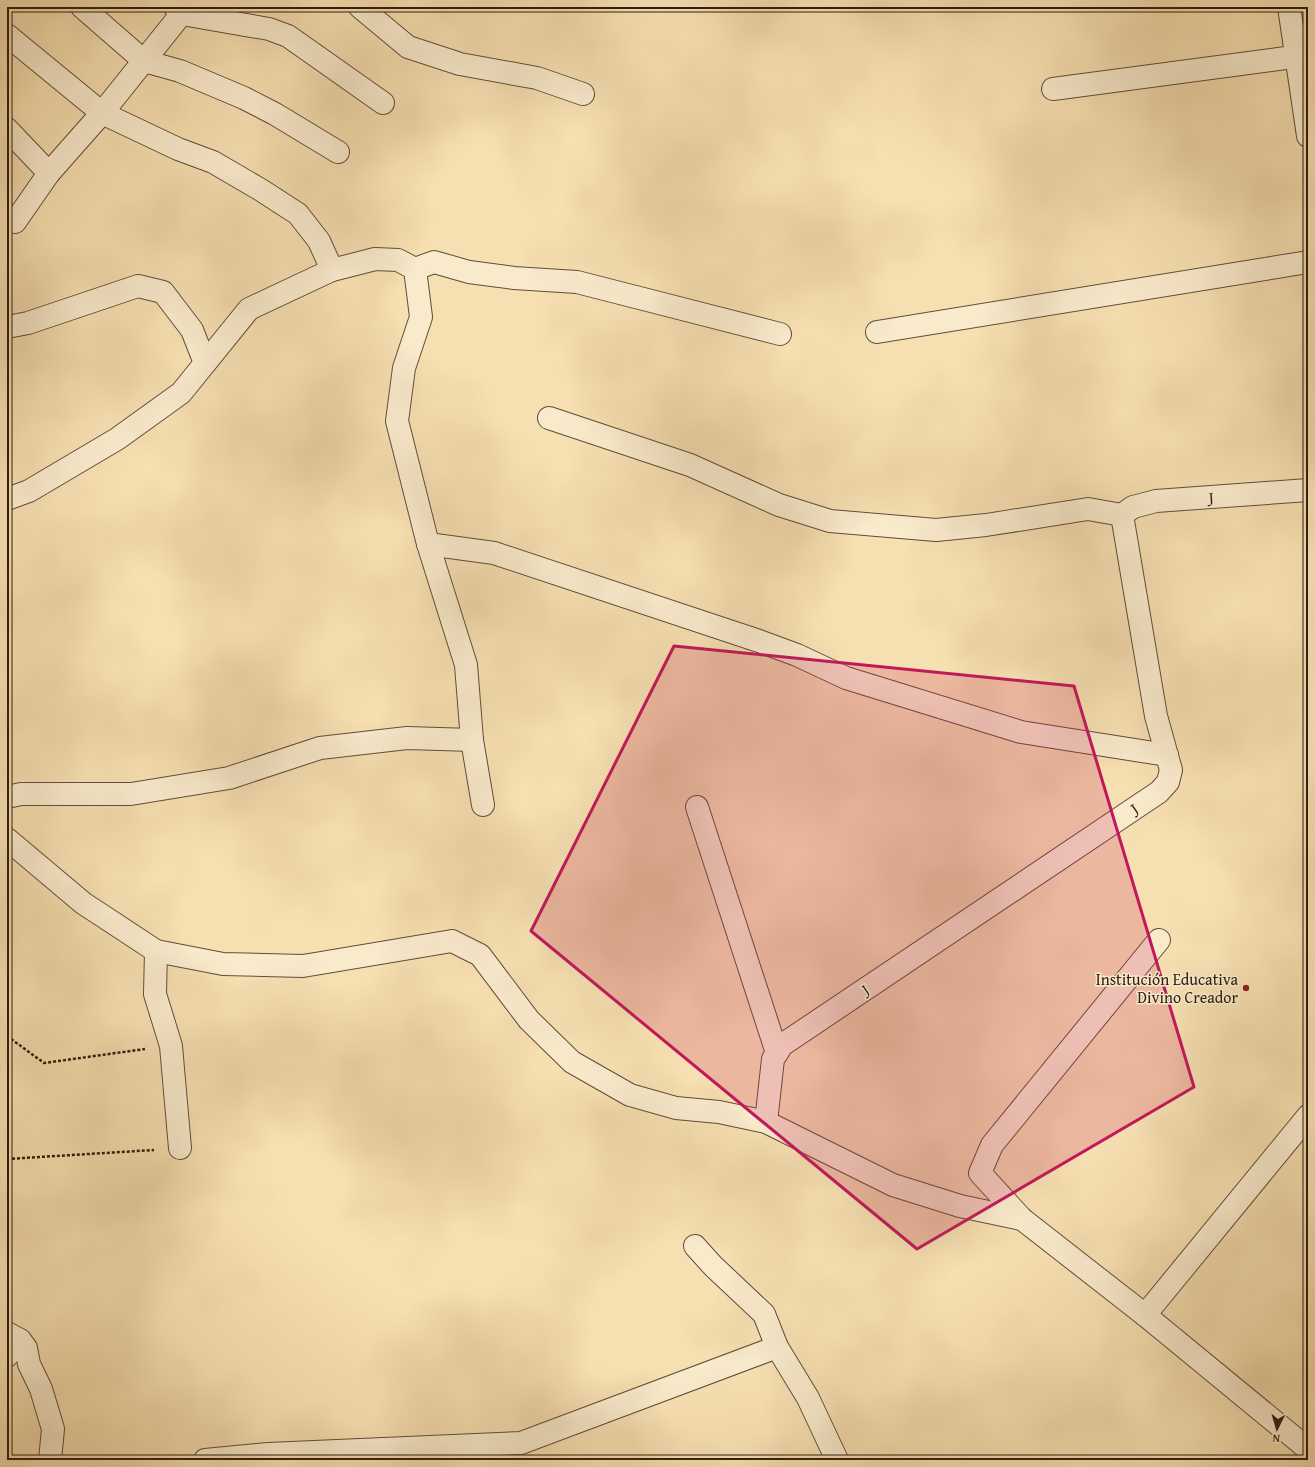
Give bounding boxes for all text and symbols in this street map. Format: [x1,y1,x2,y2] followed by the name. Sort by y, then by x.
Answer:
[1206,485,1214,509] street label: J
[1124,797,1143,820] street label: J
[1096,967,1238,1009] place label: Institución Educativa Divino Creador
[855,978,874,1001] street label: J
[1241,983,1251,993] marker: Institución Educativa Divino Creador
[1257,1409,1297,1449] north arrow
[1271,1431,1280,1447] text: N

